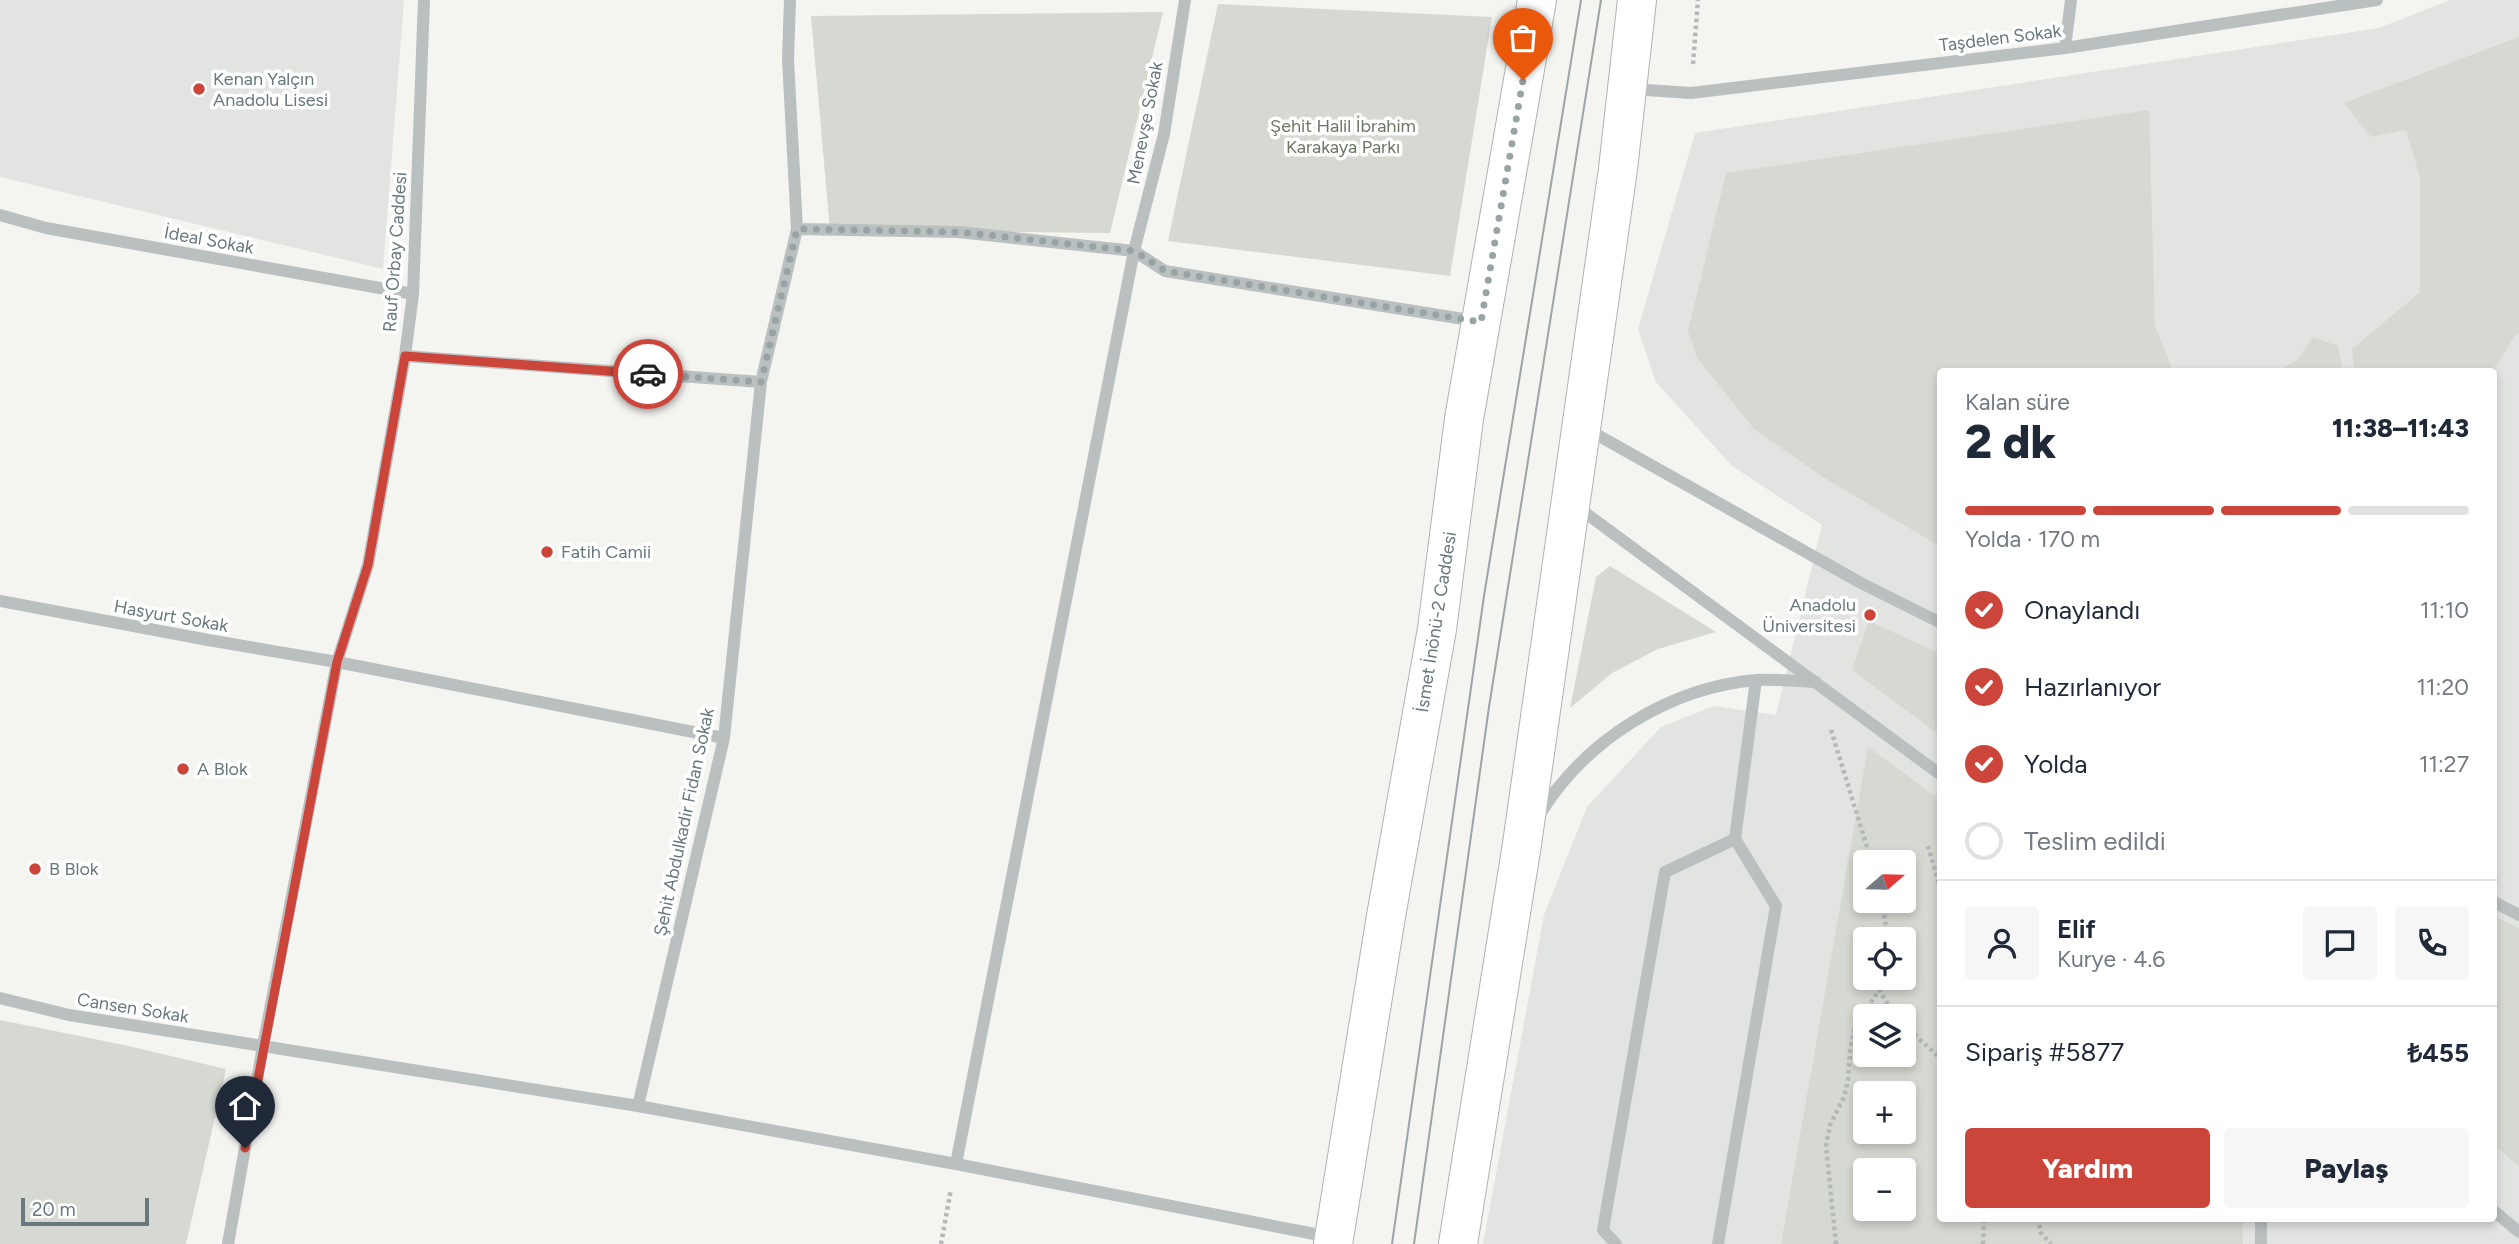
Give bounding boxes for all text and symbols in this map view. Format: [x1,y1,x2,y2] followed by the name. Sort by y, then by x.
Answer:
[1493,8,1553,80] pin
[1504,19,1542,57] icon: bag
[1938,20,2063,56] street label: Taşdelen Sokak
[1122,59,1168,186] street label: Menevşe Sokak
[213,68,328,111] place label: Kenan Yalçın Anadolu Lisesi
[191,81,207,97] marker: Kenan Yalçın Anadolu Lisesi
[1270,115,1416,158] park label: Şehit Halil İbrahim Karakaya Parkı
[378,171,412,333] street label: Rauf Orbay Caddesi
[162,221,256,259] street label: İdeal Sokak
[613,339,683,409] courier
[629,355,667,393] icon: car
[1965,388,2070,416] text: Kalan süre
[2332,412,2469,444] text: 11:38–11:43
[1965,414,2056,470] text: 2 dk
[1965,525,2100,553] text: Yolda · 170 m
[1411,530,1461,714] street label: İsmet İnönü-2 Caddesi
[561,541,651,563] place label: Fatih Camii
[539,544,555,560] marker: Fatih Camii
[1965,591,2003,629] icon: check
[1762,594,1856,637] place label: Anadolu Üniversitesi
[2024,594,2140,626] text: Onaylandı
[112,595,230,637] street label: Hasyurt Sokak
[2420,596,2469,624] text: 11:10
[1862,607,1878,623] marker: Anadolu Üniversitesi
[1965,668,2003,706] icon: check
[2024,671,2161,703] text: Hazırlanıyor
[2417,673,2469,701] text: 11:20
[649,706,719,938] street label: Şehit Abdulkadir Fidan Sokak
[1965,745,2003,783] icon: check
[2024,748,2087,780] text: Yolda
[2419,750,2469,778] text: 11:27
[197,758,248,780] place label: A Blok
[175,761,191,777] marker: A Blok
[2024,825,2166,857] text: Teslim edildi
[1853,850,1916,914] north arrow
[1853,850,1916,1221] map controls
[49,858,99,880] place label: B Blok
[27,861,43,877] marker: B Blok
[1965,906,2039,980] button: person
[2303,906,2377,980] button: chat
[2395,906,2469,980] button: phone
[2057,913,2096,945] text: Elif
[1853,927,1916,990] button: locate
[2057,945,2165,973] text: Kurye · 4.6
[76,988,191,1028] street label: Cansen Sokak
[1853,1004,1916,1067] button: layers
[1965,1036,2124,1068] text: Sipariş #5877
[2407,1037,2469,1069] text: ₺455
[215,1076,275,1148] pin
[1853,1081,1916,1144] button: +
[226,1087,264,1125] icon: home
[1965,1128,2210,1208] button: Yardım
[2224,1128,2469,1208] button: Paylaş
[1853,1158,1916,1221] button: −
[21,1195,149,1227] scale bar
[32,1198,76,1221] text: 20 m

